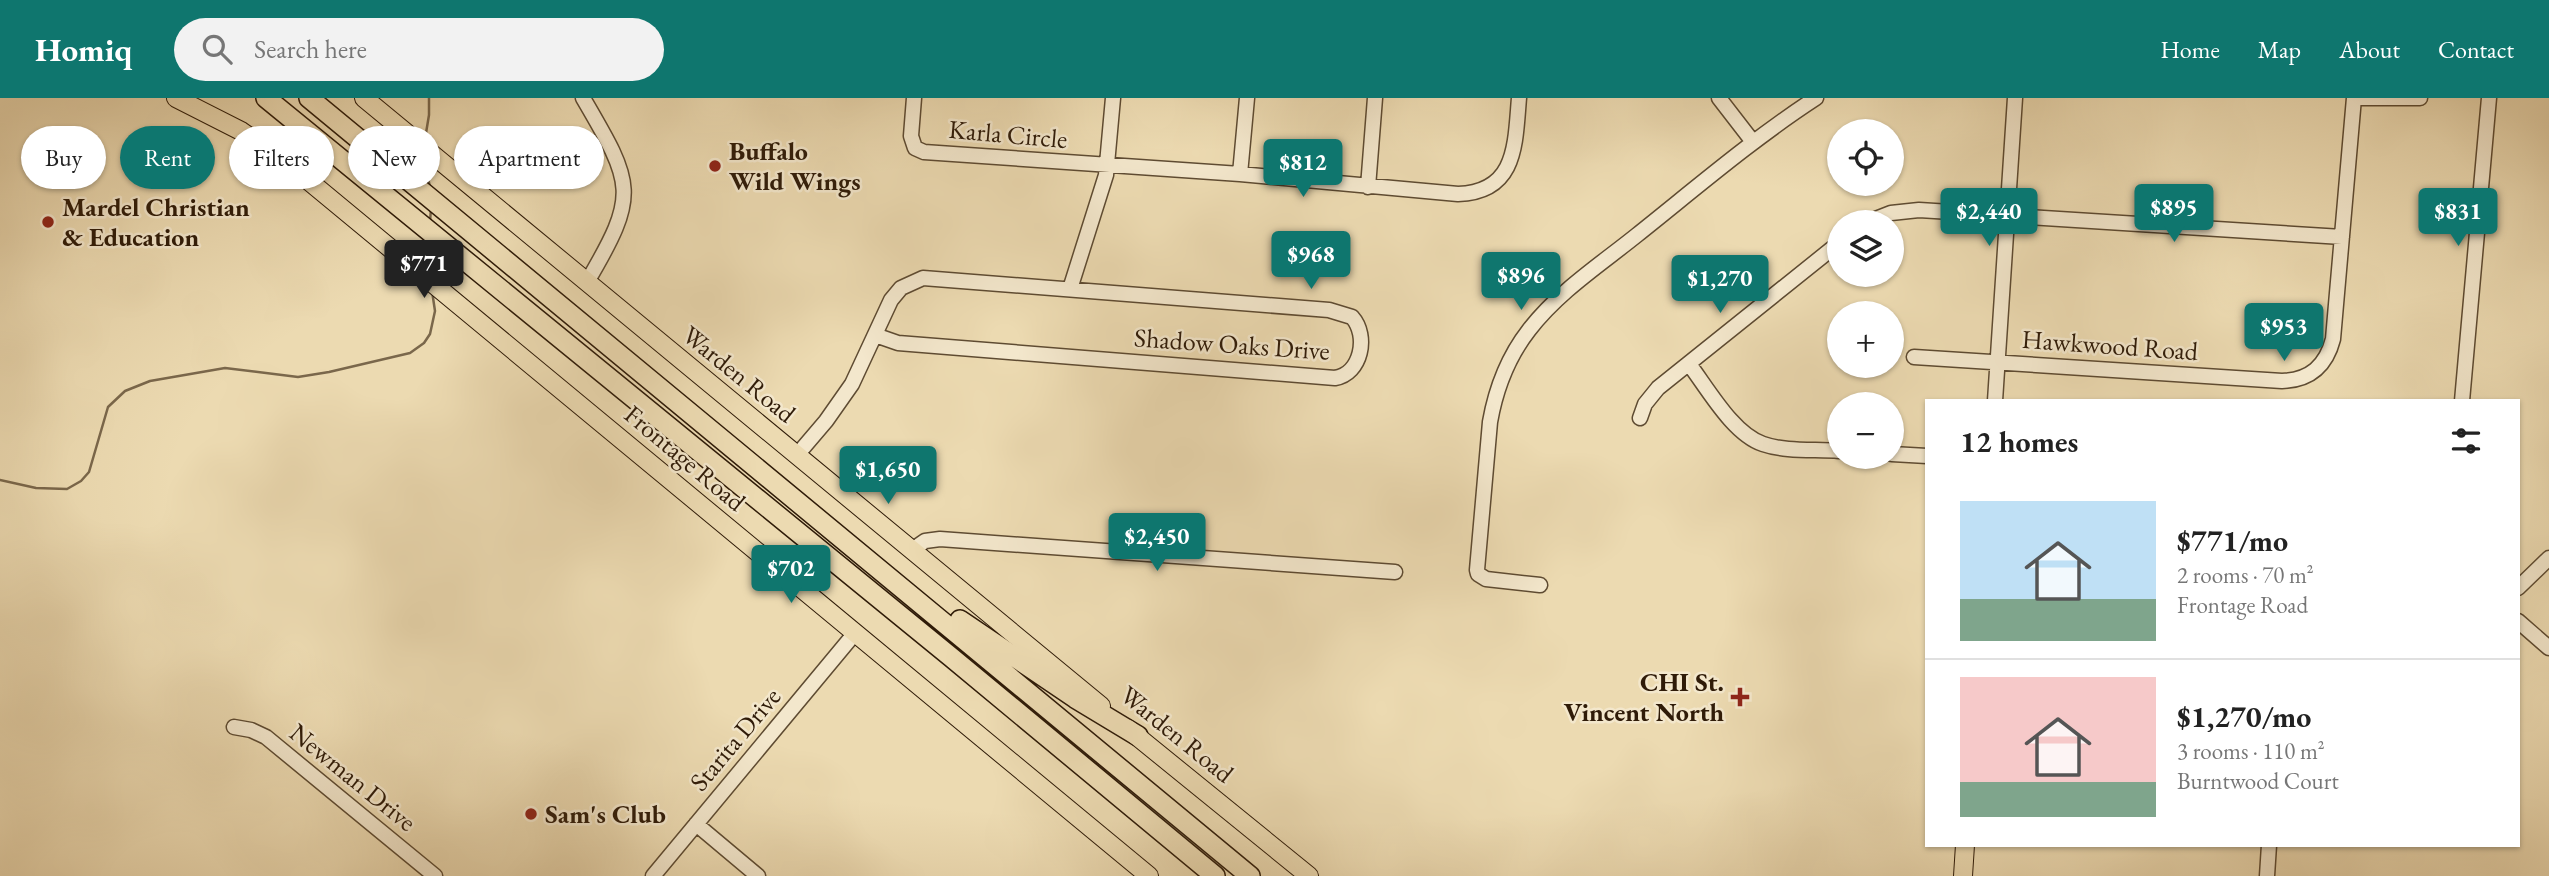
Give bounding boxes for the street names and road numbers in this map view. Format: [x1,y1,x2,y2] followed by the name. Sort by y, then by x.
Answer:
[947,112,1069,156] street label: Karla Circle
[675,318,804,431] street label: Warden Road
[1133,320,1331,368] street label: Shadow Oaks Drive
[2021,322,2200,368] street label: Hawkwood Road
[617,397,753,519] street label: Frontage Road
[1113,678,1242,791] street label: Warden Road
[682,680,788,798] street label: Starita Drive
[283,715,423,839] street label: Newman Drive

